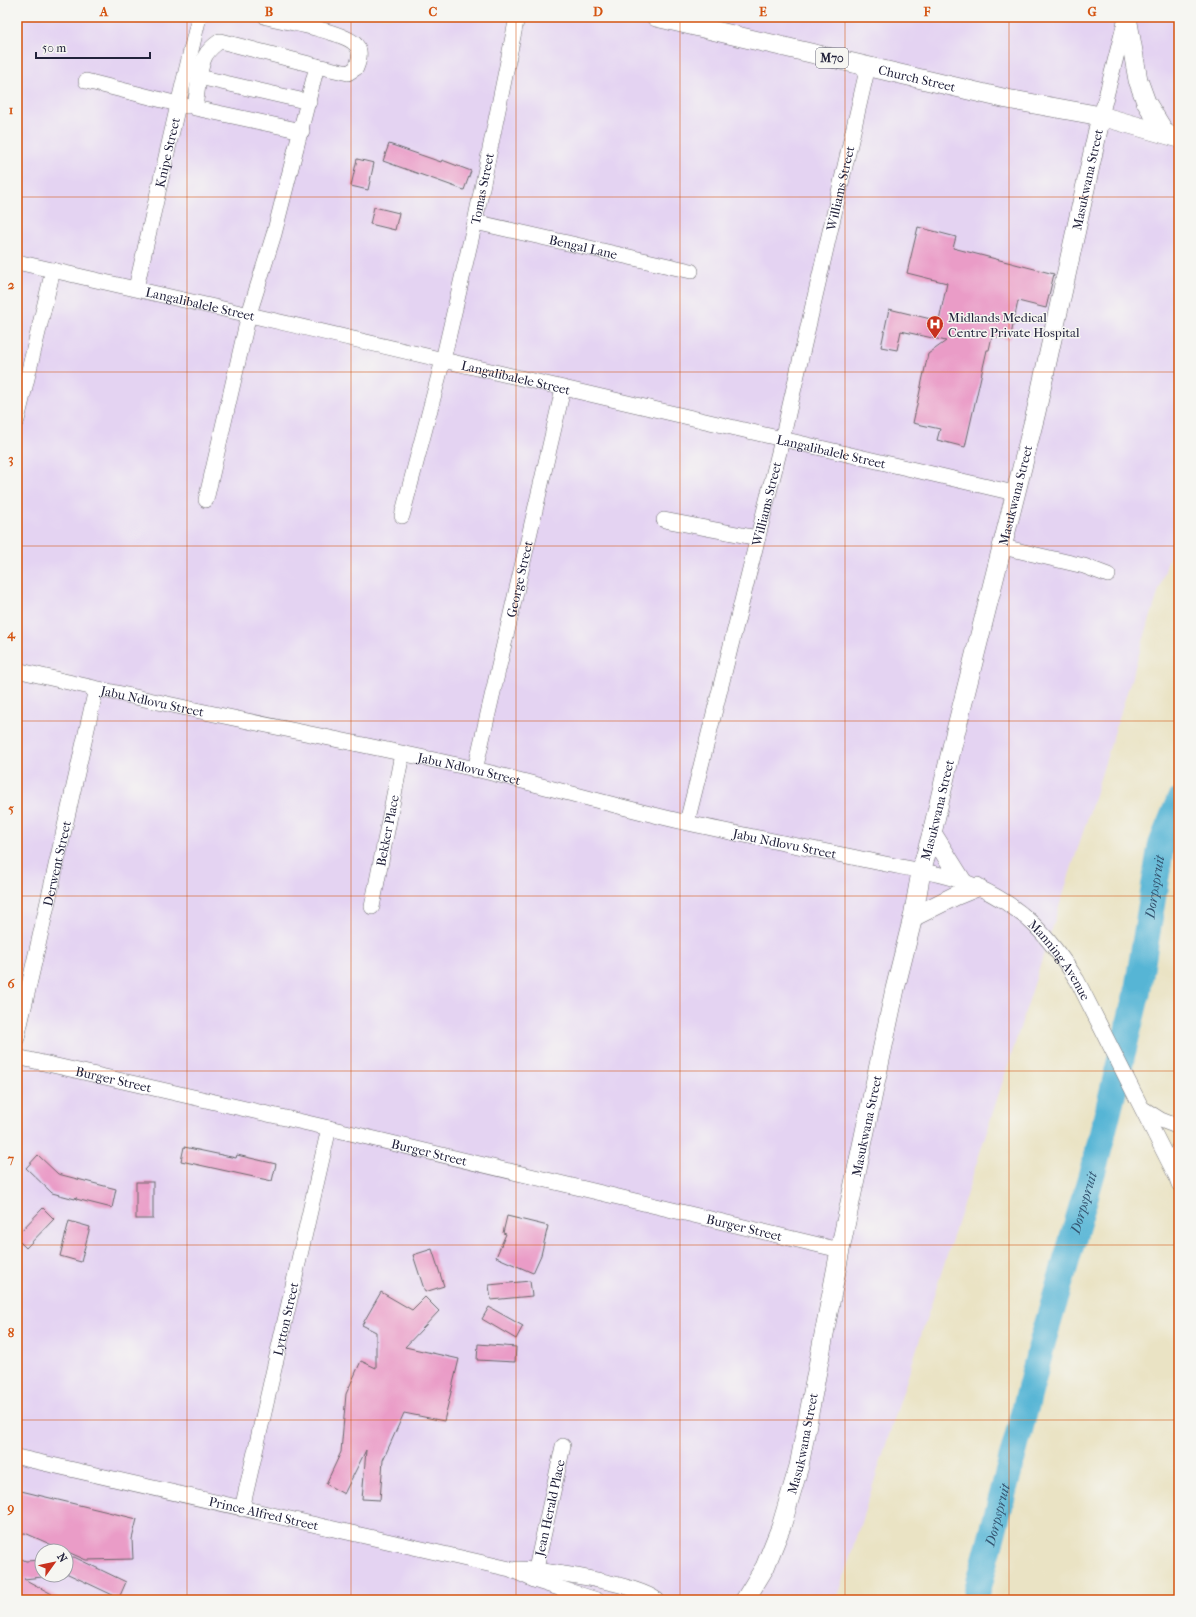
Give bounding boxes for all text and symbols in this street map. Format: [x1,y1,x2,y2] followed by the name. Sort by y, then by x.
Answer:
[99,4,109,19] text: A
[265,4,274,19] text: B
[429,4,438,19] text: C
[593,4,603,19] text: D
[759,4,767,19] text: E
[923,4,931,19] text: F
[1087,4,1097,19] text: G
[36,34,150,60] scale bar
[42,41,66,55] text: 50 m
[816,48,848,68] road number: M70
[877,62,957,95] street label: Church Street
[9,102,14,117] text: 1
[152,116,183,189] street label: Knipe Street
[1069,127,1106,232] street label: Masukwana Street
[823,144,857,233] street label: Williams Street
[468,151,497,226] street label: Tomas Street
[548,232,619,262] street label: Bengal Lane
[8,277,15,292] text: 2
[144,284,257,324] street label: Langalibalele Street
[948,310,1080,340] place label: Midlands Medical Centre Private Hospital
[925,314,945,339] hospital icon: Midlands Medical Centre Private Hospital
[460,358,572,398] street label: Langalibalele Street
[775,432,888,472] street label: Langalibalele Street
[996,443,1035,547] street label: Masukwana Street
[8,451,14,467] text: 3
[749,460,784,549] street label: Williams Street
[503,539,536,619] street label: George Street
[6,626,16,642] text: 4
[98,683,206,720] street label: Jabu Ndlovu Street
[415,750,523,788] street label: Jabu Ndlovu Street
[918,758,957,862] street label: Masukwana Street
[373,793,402,868] street label: Bekker Place
[8,801,14,816] text: 5
[40,819,74,908] street label: Derwent Street
[731,826,838,862] street label: Jabu Ndlovu Street
[1141,853,1168,921] water label: Dorpspruit
[1025,917,1093,1003] street label: Manning Avenue
[7,976,15,991] text: 6
[74,1064,153,1095] street label: Burger Street
[849,1074,885,1178] street label: Masukwana Street
[390,1136,469,1169] street label: Burger Street
[7,1151,15,1166] text: 7
[1066,1169,1101,1237] water label: Dorpspruit
[705,1211,784,1244] street label: Burger Street
[270,1280,302,1357] street label: Lytton Street
[8,1325,15,1340] text: 8
[784,1391,821,1496] street label: Masukwana Street
[532,1457,568,1559] street label: Jean Herald Place
[981,1481,1014,1549] water label: Dorpspruit
[207,1494,320,1533] street label: Prince Alfred Street
[7,1500,15,1516] text: 9
[34,1543,74,1583] north arrow
[54,1551,70,1565] text: N

